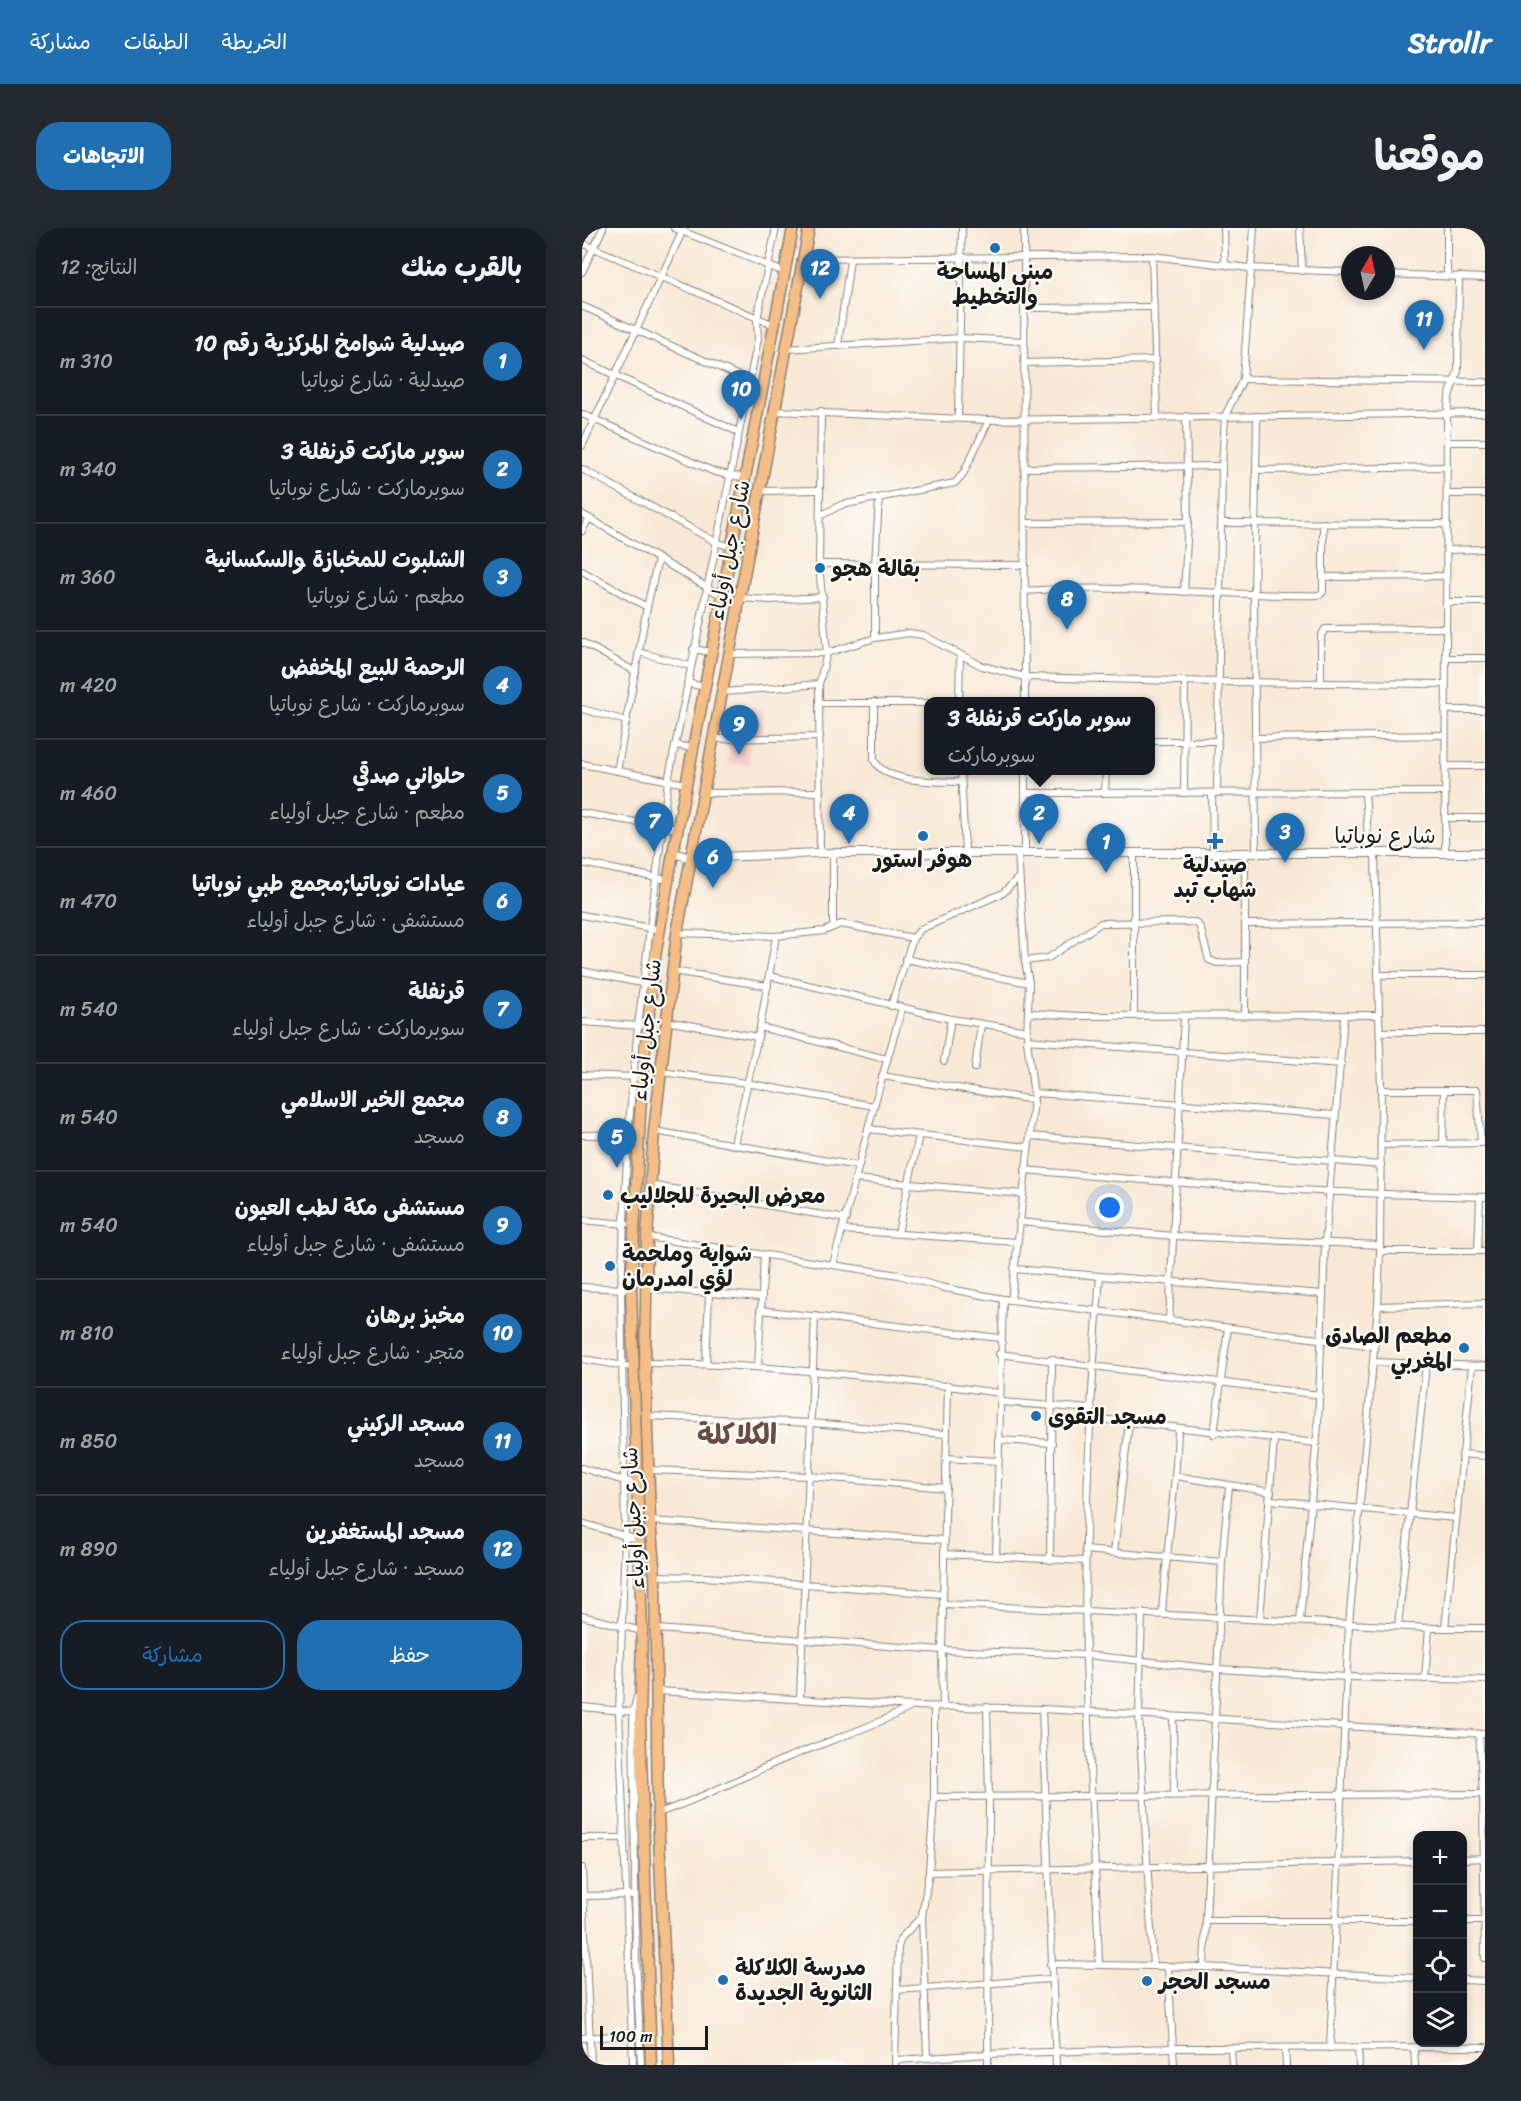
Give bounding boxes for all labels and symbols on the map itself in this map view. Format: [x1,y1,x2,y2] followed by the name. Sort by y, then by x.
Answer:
[988,241,1002,255] marker: مبنى المساحة والتخطيط
[1341,246,1395,300] north arrow
[800,250,840,299] pin: 12
[937,252,1053,316] place label: مبنى المساحة والتخطيط
[1404,300,1444,350] pin: 11
[722,370,760,420] pin: 10
[696,476,762,624] street label: شارع جبل أولياء
[830,549,920,588] place label: بقالة هجو
[813,561,827,575] marker: بقالة هجو
[1048,580,1086,630] pin: 8
[720,706,758,755] pin: 9
[830,794,868,844] pin: 4
[1020,794,1058,844] pin: 2
[634,802,674,852] pin: 7
[1266,814,1304,863] pin: 3
[1334,816,1436,855] street label: شارع نوباتيا
[1086,824,1126,873] pin: 1
[916,829,930,843] marker: هوفر استور
[1208,834,1222,848] marker: صيدلية شهاب تبد
[694,838,732,888] pin: 6
[872,840,972,879] place label: هوفر استور
[1174,845,1256,909] place label: صيدلية شهاب تبد
[619,957,673,1103] street label: شارع جبل أولياء
[597,1118,636,1168] pin: 5
[620,1176,826,1215] place label: معرض البحيرة للجلاليب
[601,1188,615,1202] marker: معرض البحيرة للجلاليب
[1095,1193,1124,1222] your location
[622,1234,752,1298] place label: شواية وملحمة لؤي امدرمان
[603,1259,617,1273] marker: شواية وملحمة لؤي امدرمان
[1325,1316,1452,1380] place label: مطعم الصادق المغربي
[1457,1341,1471,1355] marker: مطعم الصادق المغربي
[1048,1397,1167,1436] place label: مسجد التقوى
[1029,1409,1043,1423] marker: مسجد التقوى
[697,1410,777,1459] district label: الكلاكلة
[610,1446,656,1590] street label: شارع جبل أولياء
[735,1948,872,2012] place label: مدرسة الكلاكلة الثانوية الجديدة
[1157,1962,1271,2001] place label: مسجد الحجر
[716,1973,730,1987] marker: مدرسة الكلاكلة الثانوية الجديدة
[1140,1974,1154,1988] marker: مسجد الحجر
[600,2023,708,2050] scale bar

